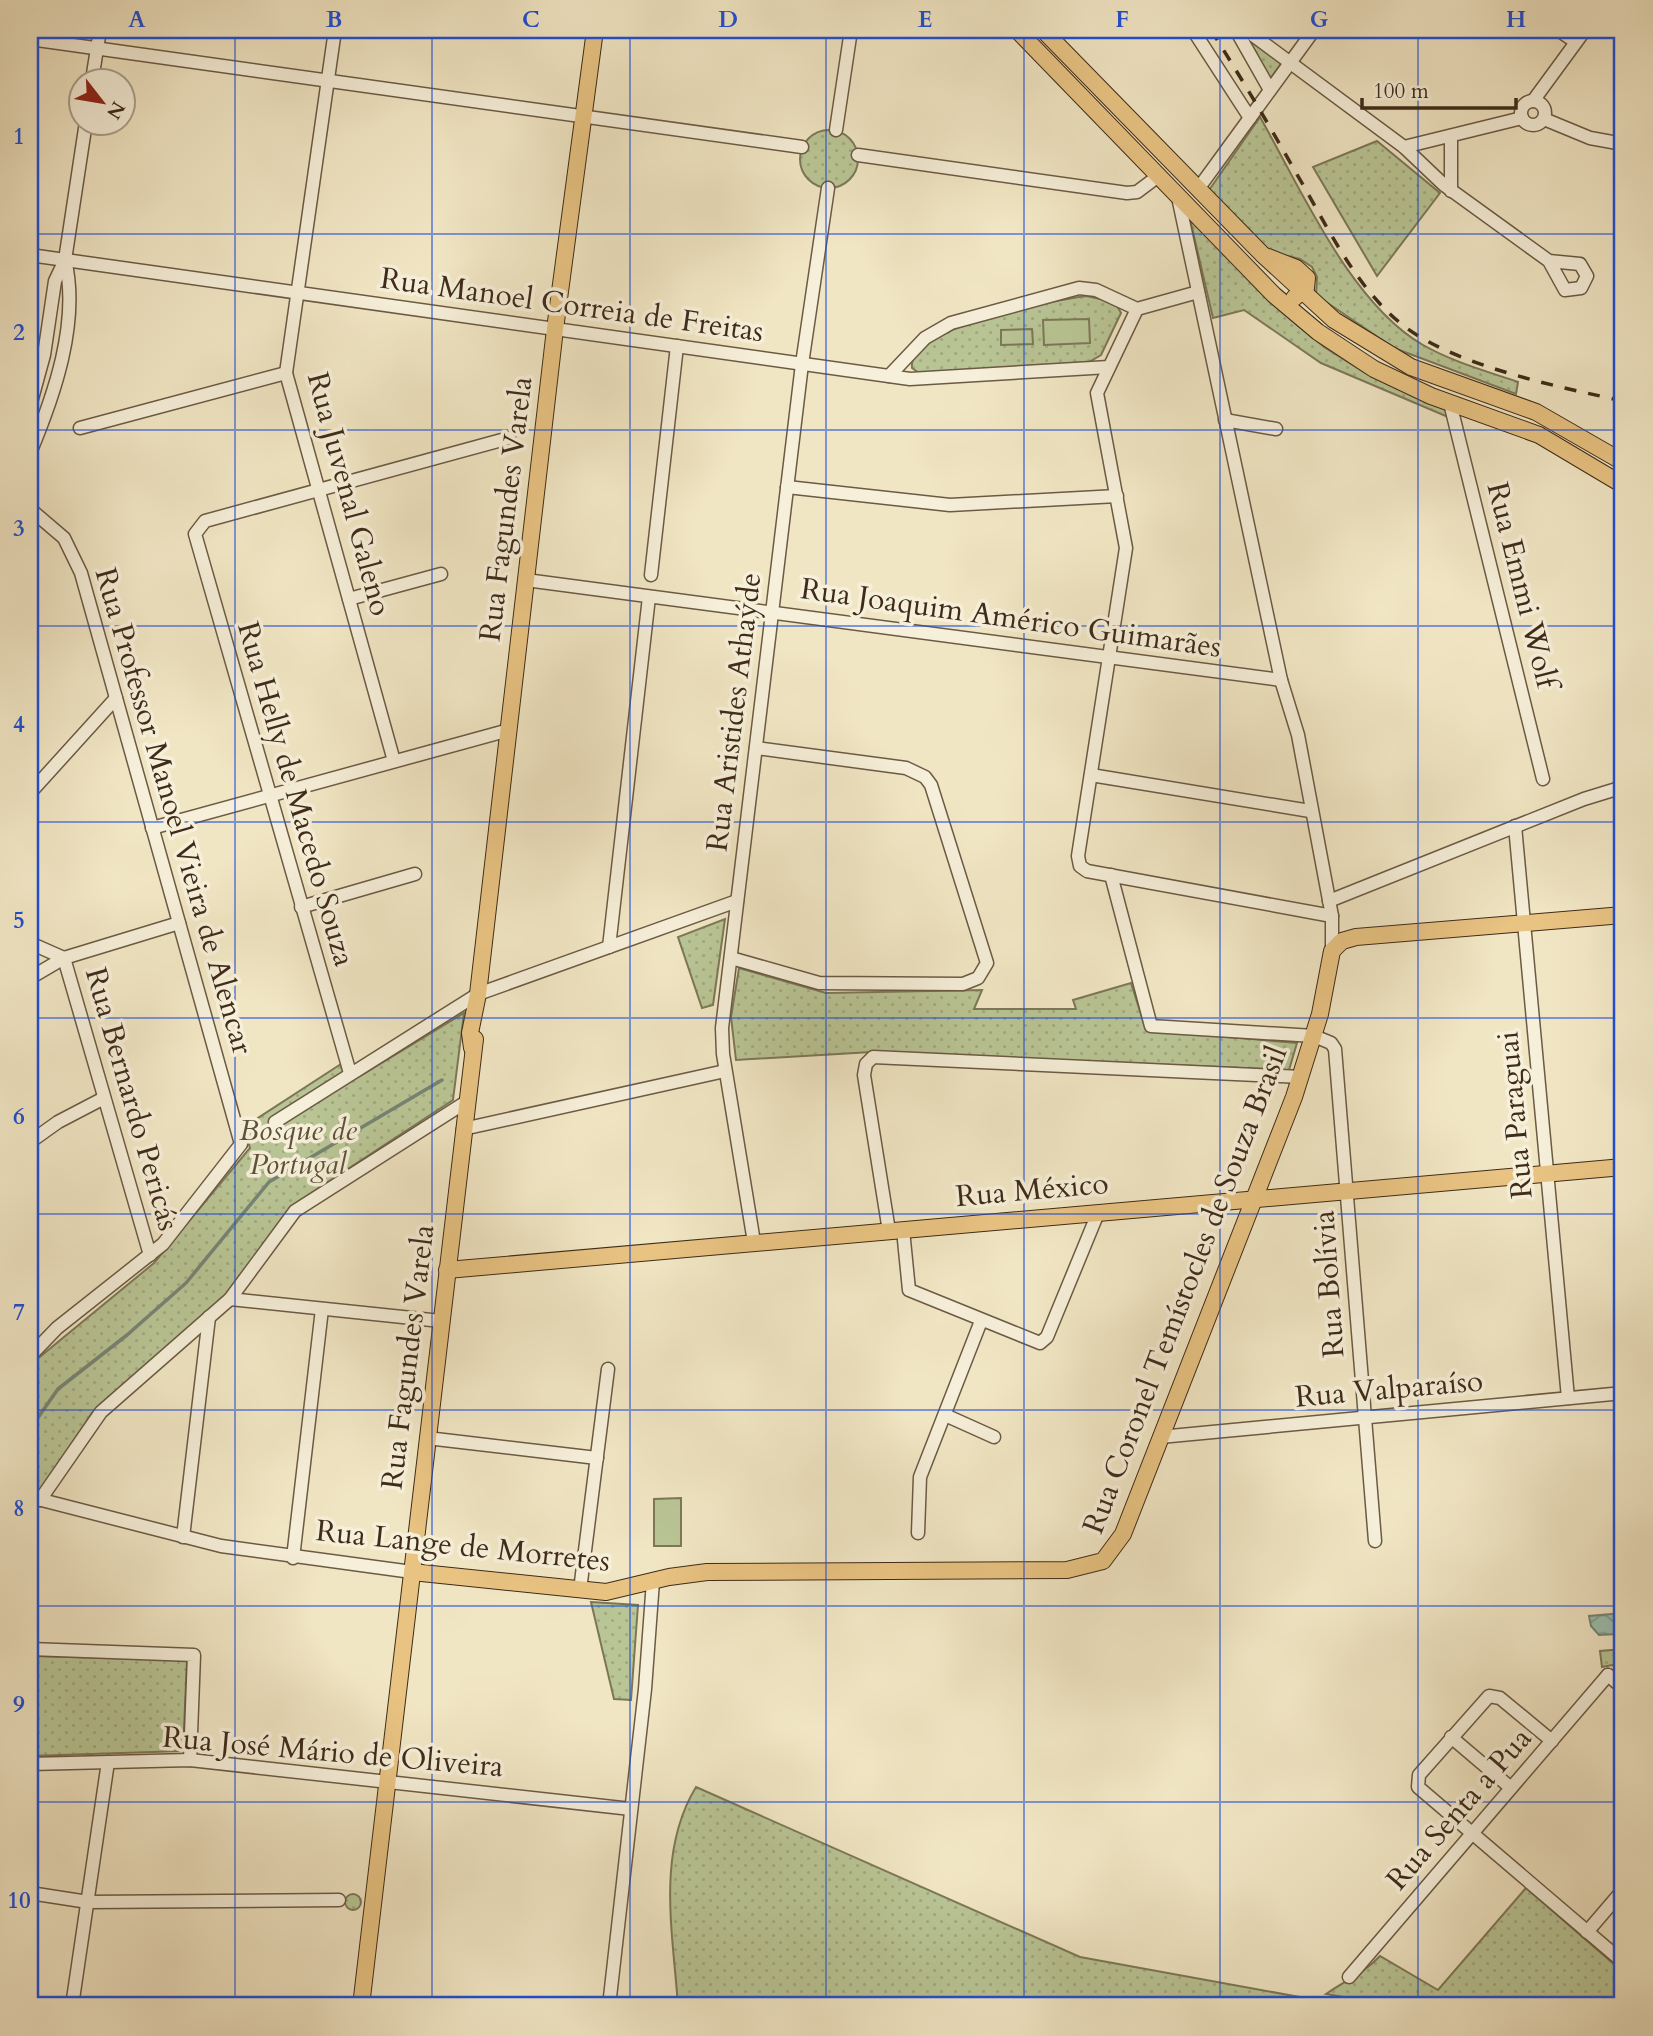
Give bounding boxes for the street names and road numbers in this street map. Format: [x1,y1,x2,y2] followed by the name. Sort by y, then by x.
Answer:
[378,258,766,352] street label: Rua Manoel Correia de Freitas
[297,368,401,620] street label: Rua Juvenal Galeno
[469,374,543,644] street label: Rua Fagundes Varela
[1477,478,1568,697] street label: Rua Emmi Wolf
[85,563,263,1059] street label: Rua Professor Manoel Vieira de Alencar
[798,568,1224,668] street label: Rua Joaquim Américo Guimarães
[697,570,771,854] street label: Rua Aristides Athaýde
[227,617,365,971] street label: Rua Helly de Macedo Souza
[75,963,189,1235] street label: Rua Bernardo Pericás
[1487,1030,1543,1200] street label: Rua Paraguai
[1073,1040,1297,1540] street label: Rua Coronel Temístocles de Souza Brasil
[954,1163,1110,1217] street label: Rua México
[1303,1209,1355,1359] street label: Rua Bolívia
[371,1222,445,1492] street label: Rua Fagundes Varela
[1293,1360,1485,1418] street label: Rua Valparaíso
[314,1510,612,1582] street label: Rua Lange de Morretes
[161,1717,505,1787] street label: Rua José Mário de Oliveira
[1377,1719,1541,1899] street label: Rua Senta a Pua

